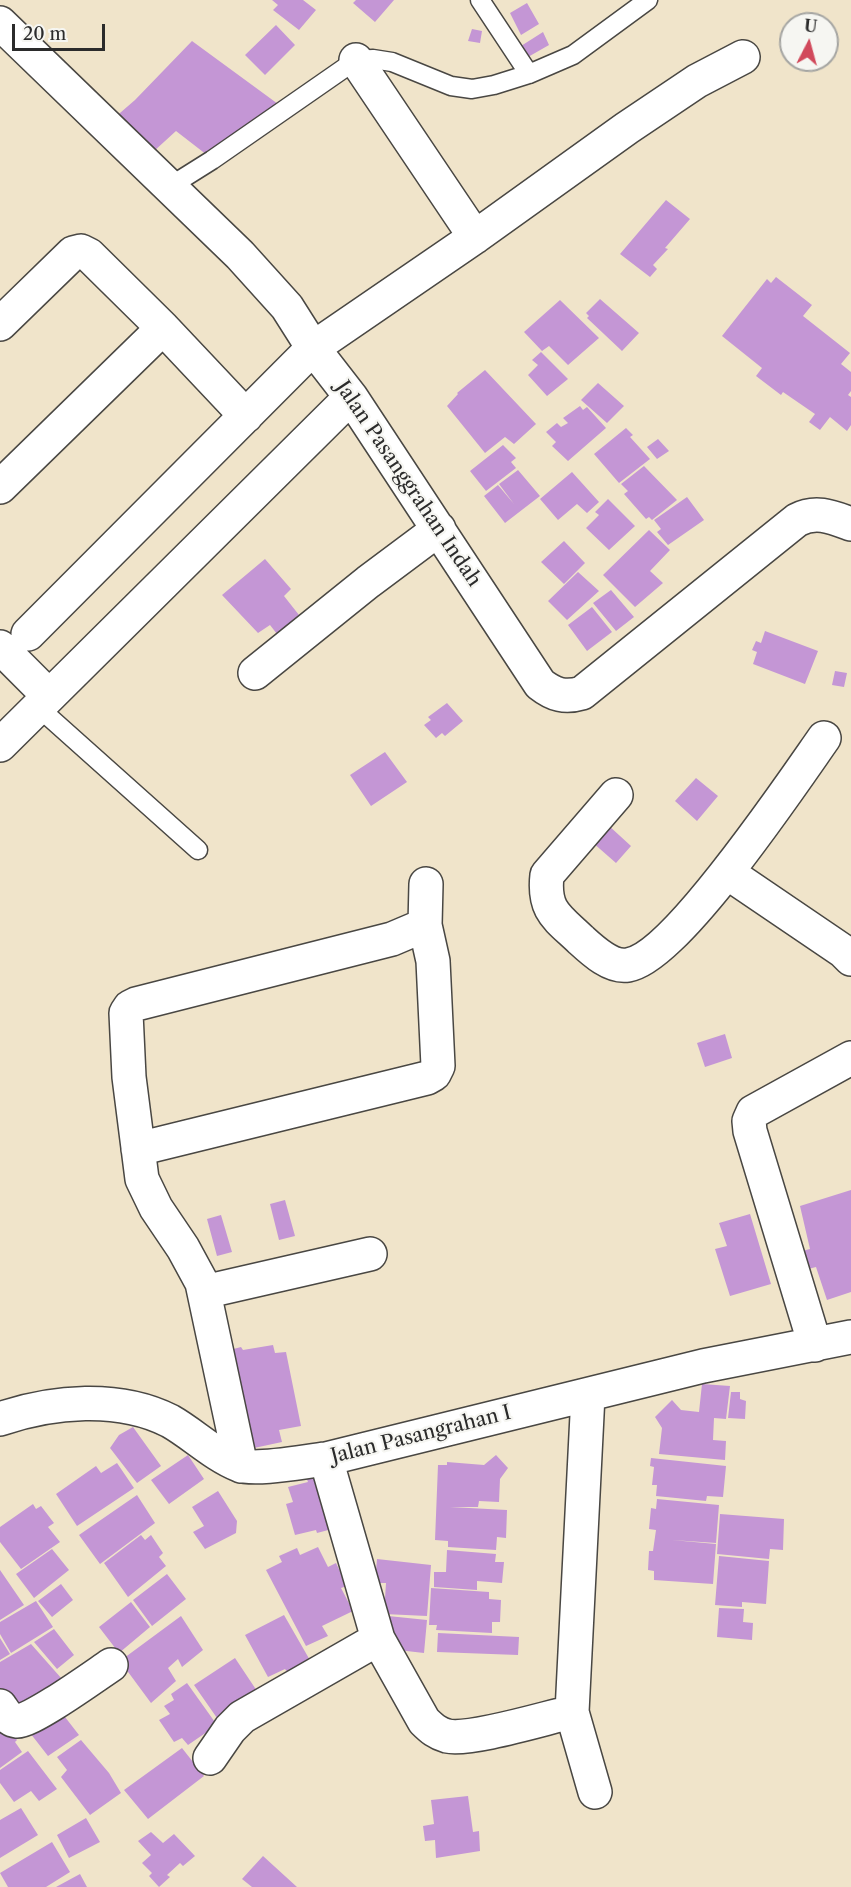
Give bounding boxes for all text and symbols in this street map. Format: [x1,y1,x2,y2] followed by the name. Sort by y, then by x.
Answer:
[15,12,108,50] scale bar
[779,12,839,72] north arrow
[803,15,818,37] text: U
[23,23,66,45] text: 20 m
[330,377,486,591] street label: Jalan Pasanggrahan Indah
[328,1401,514,1469] street label: Jalan Pasangrahan I

